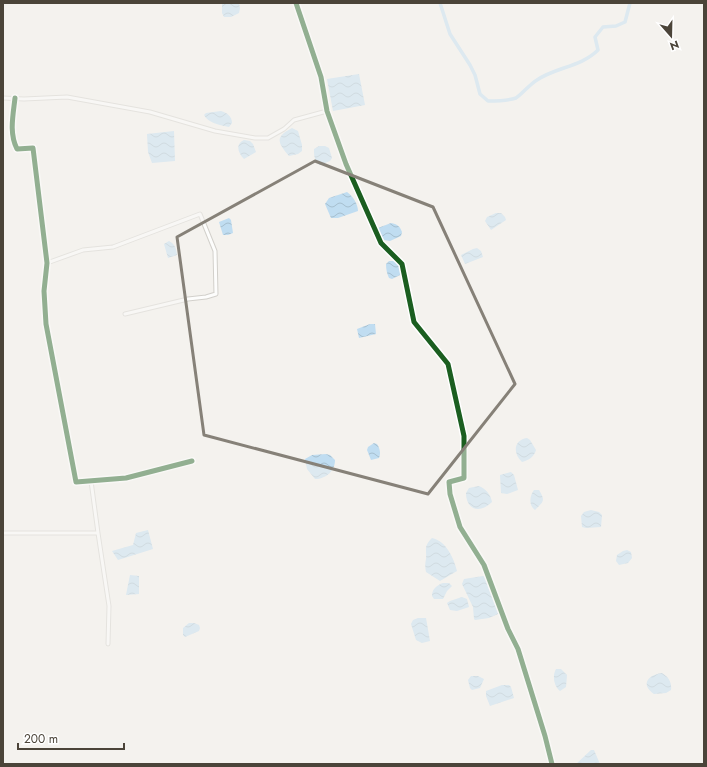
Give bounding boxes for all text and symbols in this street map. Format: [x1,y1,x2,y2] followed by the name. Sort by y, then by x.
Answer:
[651,16,691,56] north arrow
[668,36,681,54] text: N
[18,725,124,751] scale bar
[24,730,58,748] text: 200 m

